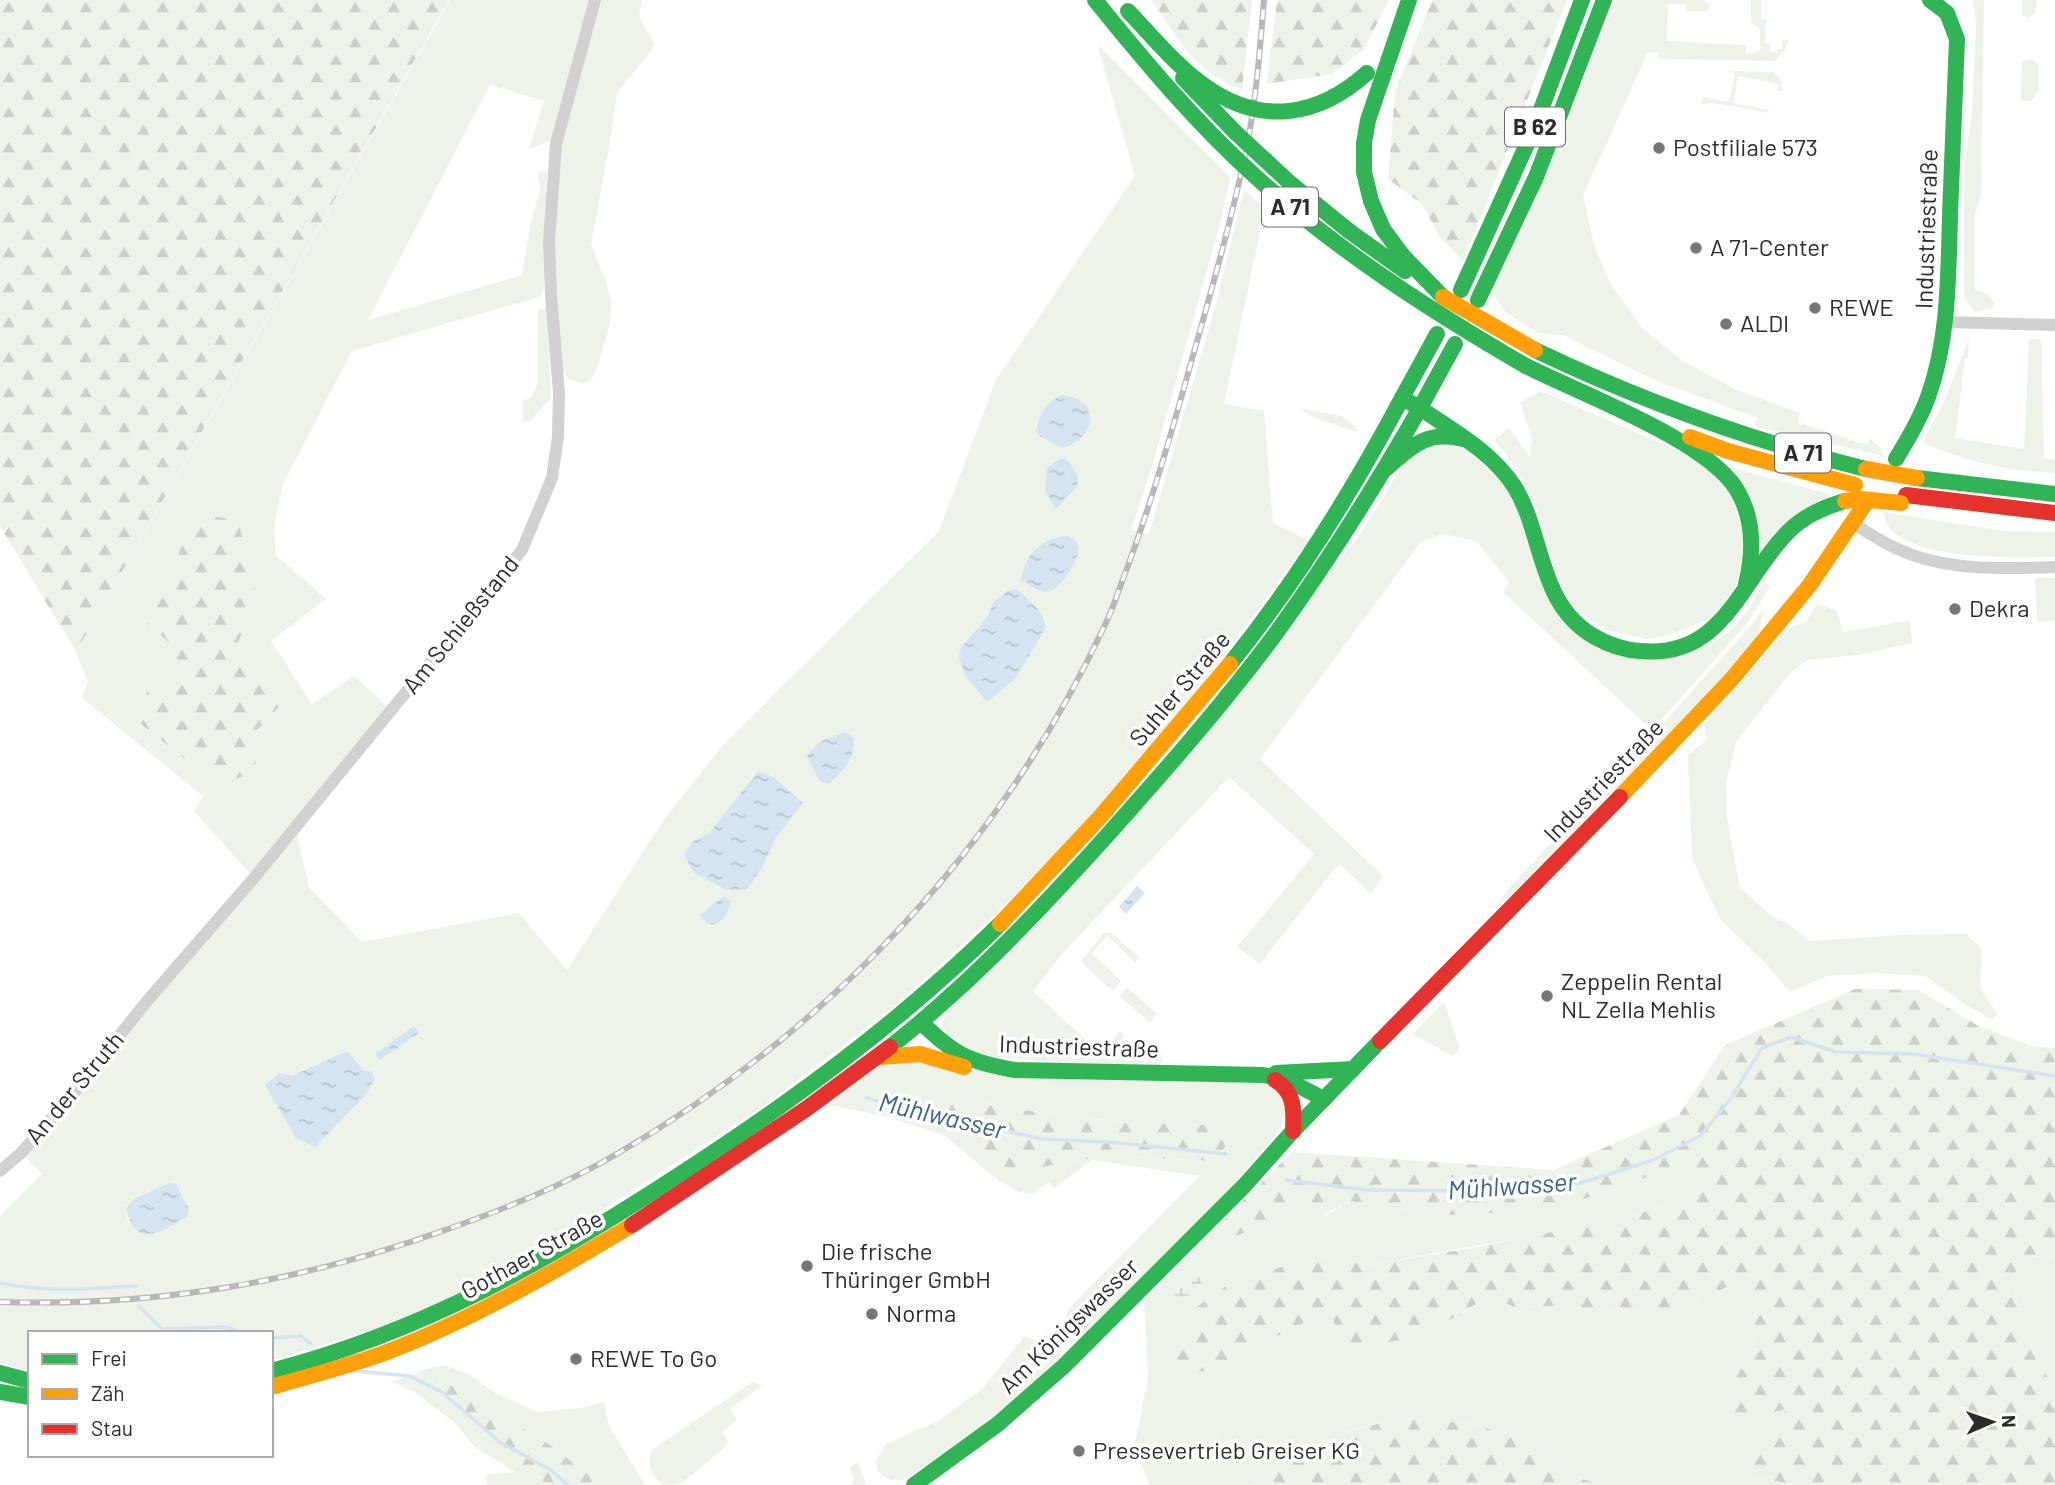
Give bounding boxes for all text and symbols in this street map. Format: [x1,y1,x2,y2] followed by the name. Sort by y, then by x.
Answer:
[1505,108,1565,146] road number: B 62
[1673,132,1818,161] place label: Postfiliale 573
[1651,140,1667,156] marker: Postfiliale 573
[1908,148,1943,309] street label: Industriestraße
[1262,188,1318,227] road number: A 71
[1710,232,1829,261] place label: A 71-Center
[1688,240,1704,256] marker: A 71-Center
[1829,292,1894,321] place label: REWE
[1807,300,1823,316] marker: REWE
[1740,308,1789,337] place label: ALDI
[1718,316,1734,332] marker: ALDI
[1775,433,1831,472] road number: A 71
[395,549,524,699] street label: Am Schießstand
[1969,593,2030,622] place label: Dekra
[1947,601,1963,617] marker: Dekra
[1122,625,1235,752] street label: Suhler Straße
[1537,712,1669,848] street label: Industriestraße
[1561,966,1722,1023] place label: Zeppelin Rental NL Zella Mehlis
[1539,988,1555,1004] marker: Zeppelin Rental NL Zella Mehlis
[18,1025,129,1149] street label: An der Struth
[999,1028,1160,1063] street label: Industriestraße
[876,1085,1009,1144] water label: Mühlwasser
[1447,1164,1578,1204] water label: Mühlwasser
[455,1203,607,1305] street label: Gothaer Straße
[821,1236,991,1293] place label: Die frische Thüringer GmbH
[992,1251,1144,1399] street label: Am Königswasser
[799,1258,815,1274] marker: Die frische Thüringer GmbH
[886,1298,956,1327] place label: Norma
[864,1306,880,1322] marker: Norma
[28,1331,273,1457] legend
[590,1343,717,1372] place label: REWE To Go
[91,1345,127,1370] text: Frei
[568,1351,584,1367] marker: REWE To Go
[91,1380,125,1405] text: Zäh
[1957,1387,2027,1457] north arrow
[91,1415,133,1440] text: Stau
[1998,1415,2021,1428] text: N
[1093,1435,1360,1464] place label: Pressevertrieb Greiser KG
[1071,1443,1087,1459] marker: Pressevertrieb Greiser KG

